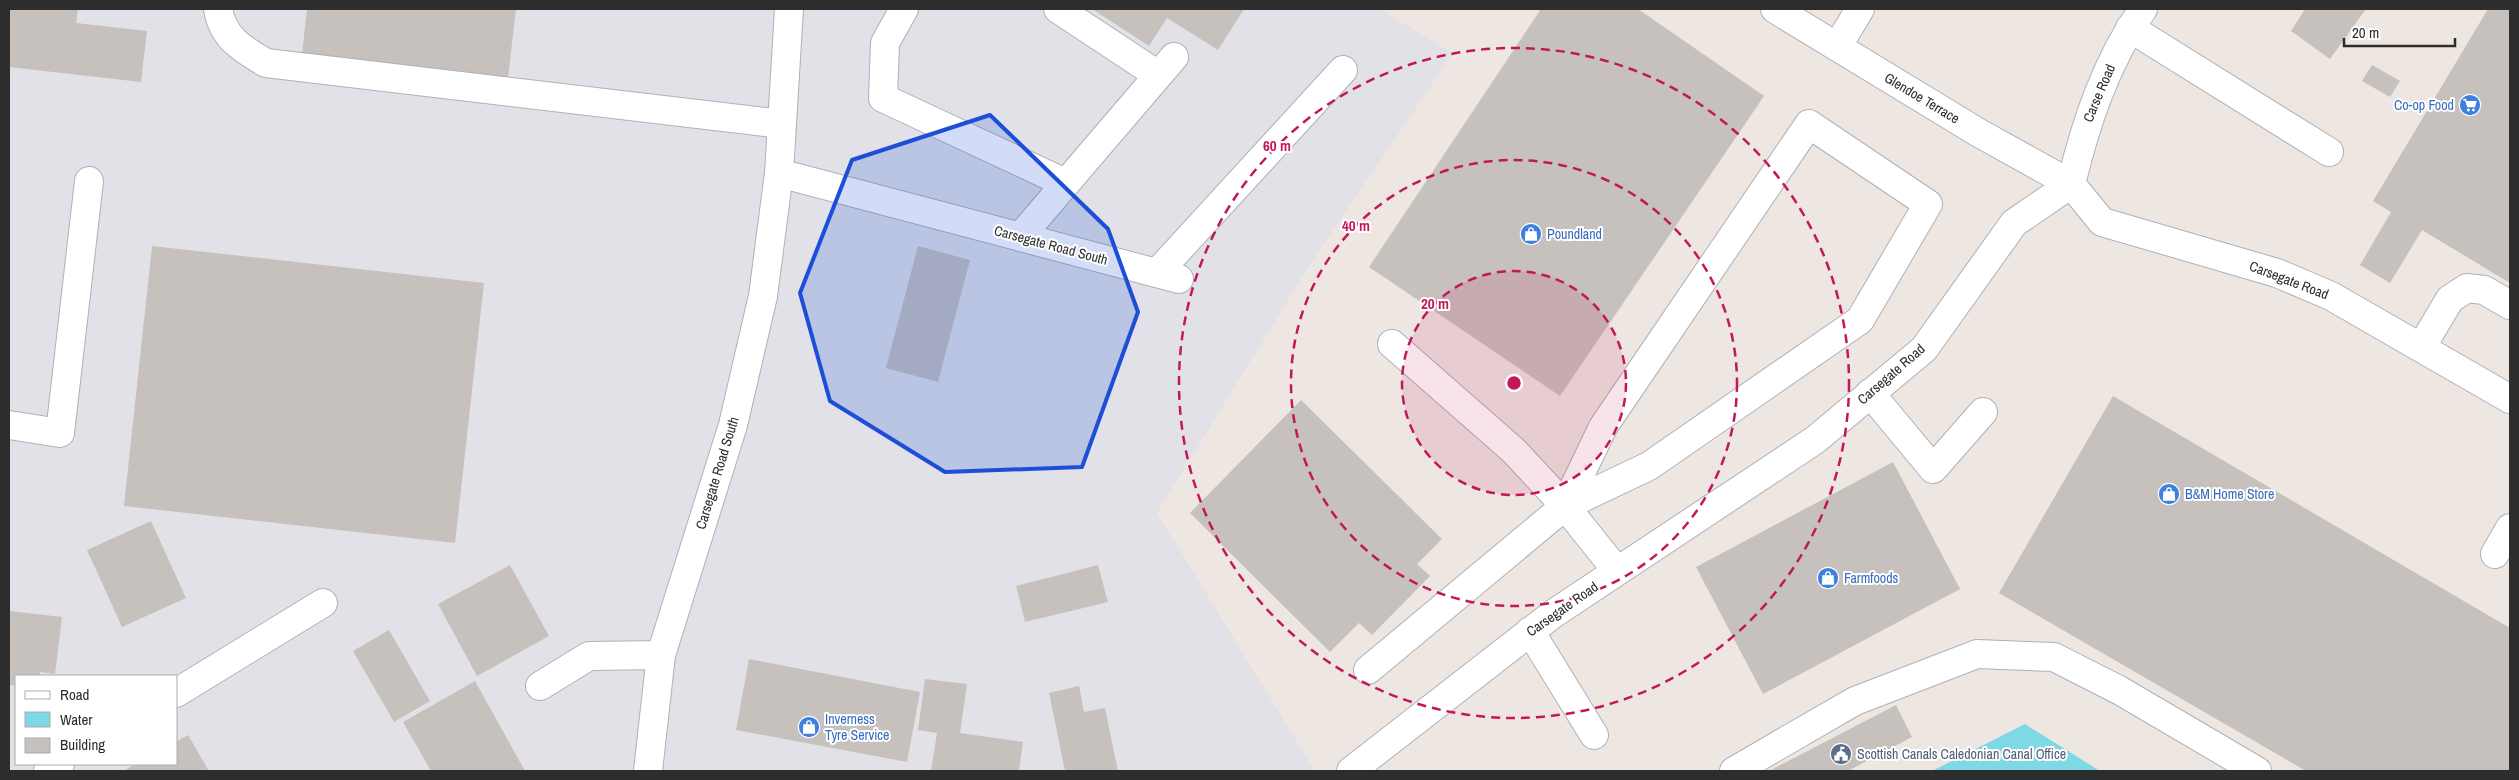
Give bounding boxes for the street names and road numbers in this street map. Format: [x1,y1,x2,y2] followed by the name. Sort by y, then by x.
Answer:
[2079,61,2119,125] street label: Carse Road
[1881,68,1963,128] street label: Glendoe Terrace
[992,221,1110,269] street label: Carsegate Road South
[2247,257,2331,303] street label: Carsegate Road
[1854,340,1928,408] street label: Carsegate Road
[691,415,743,531] street label: Carsegate Road South
[1523,578,1601,640] street label: Carsegate Road

